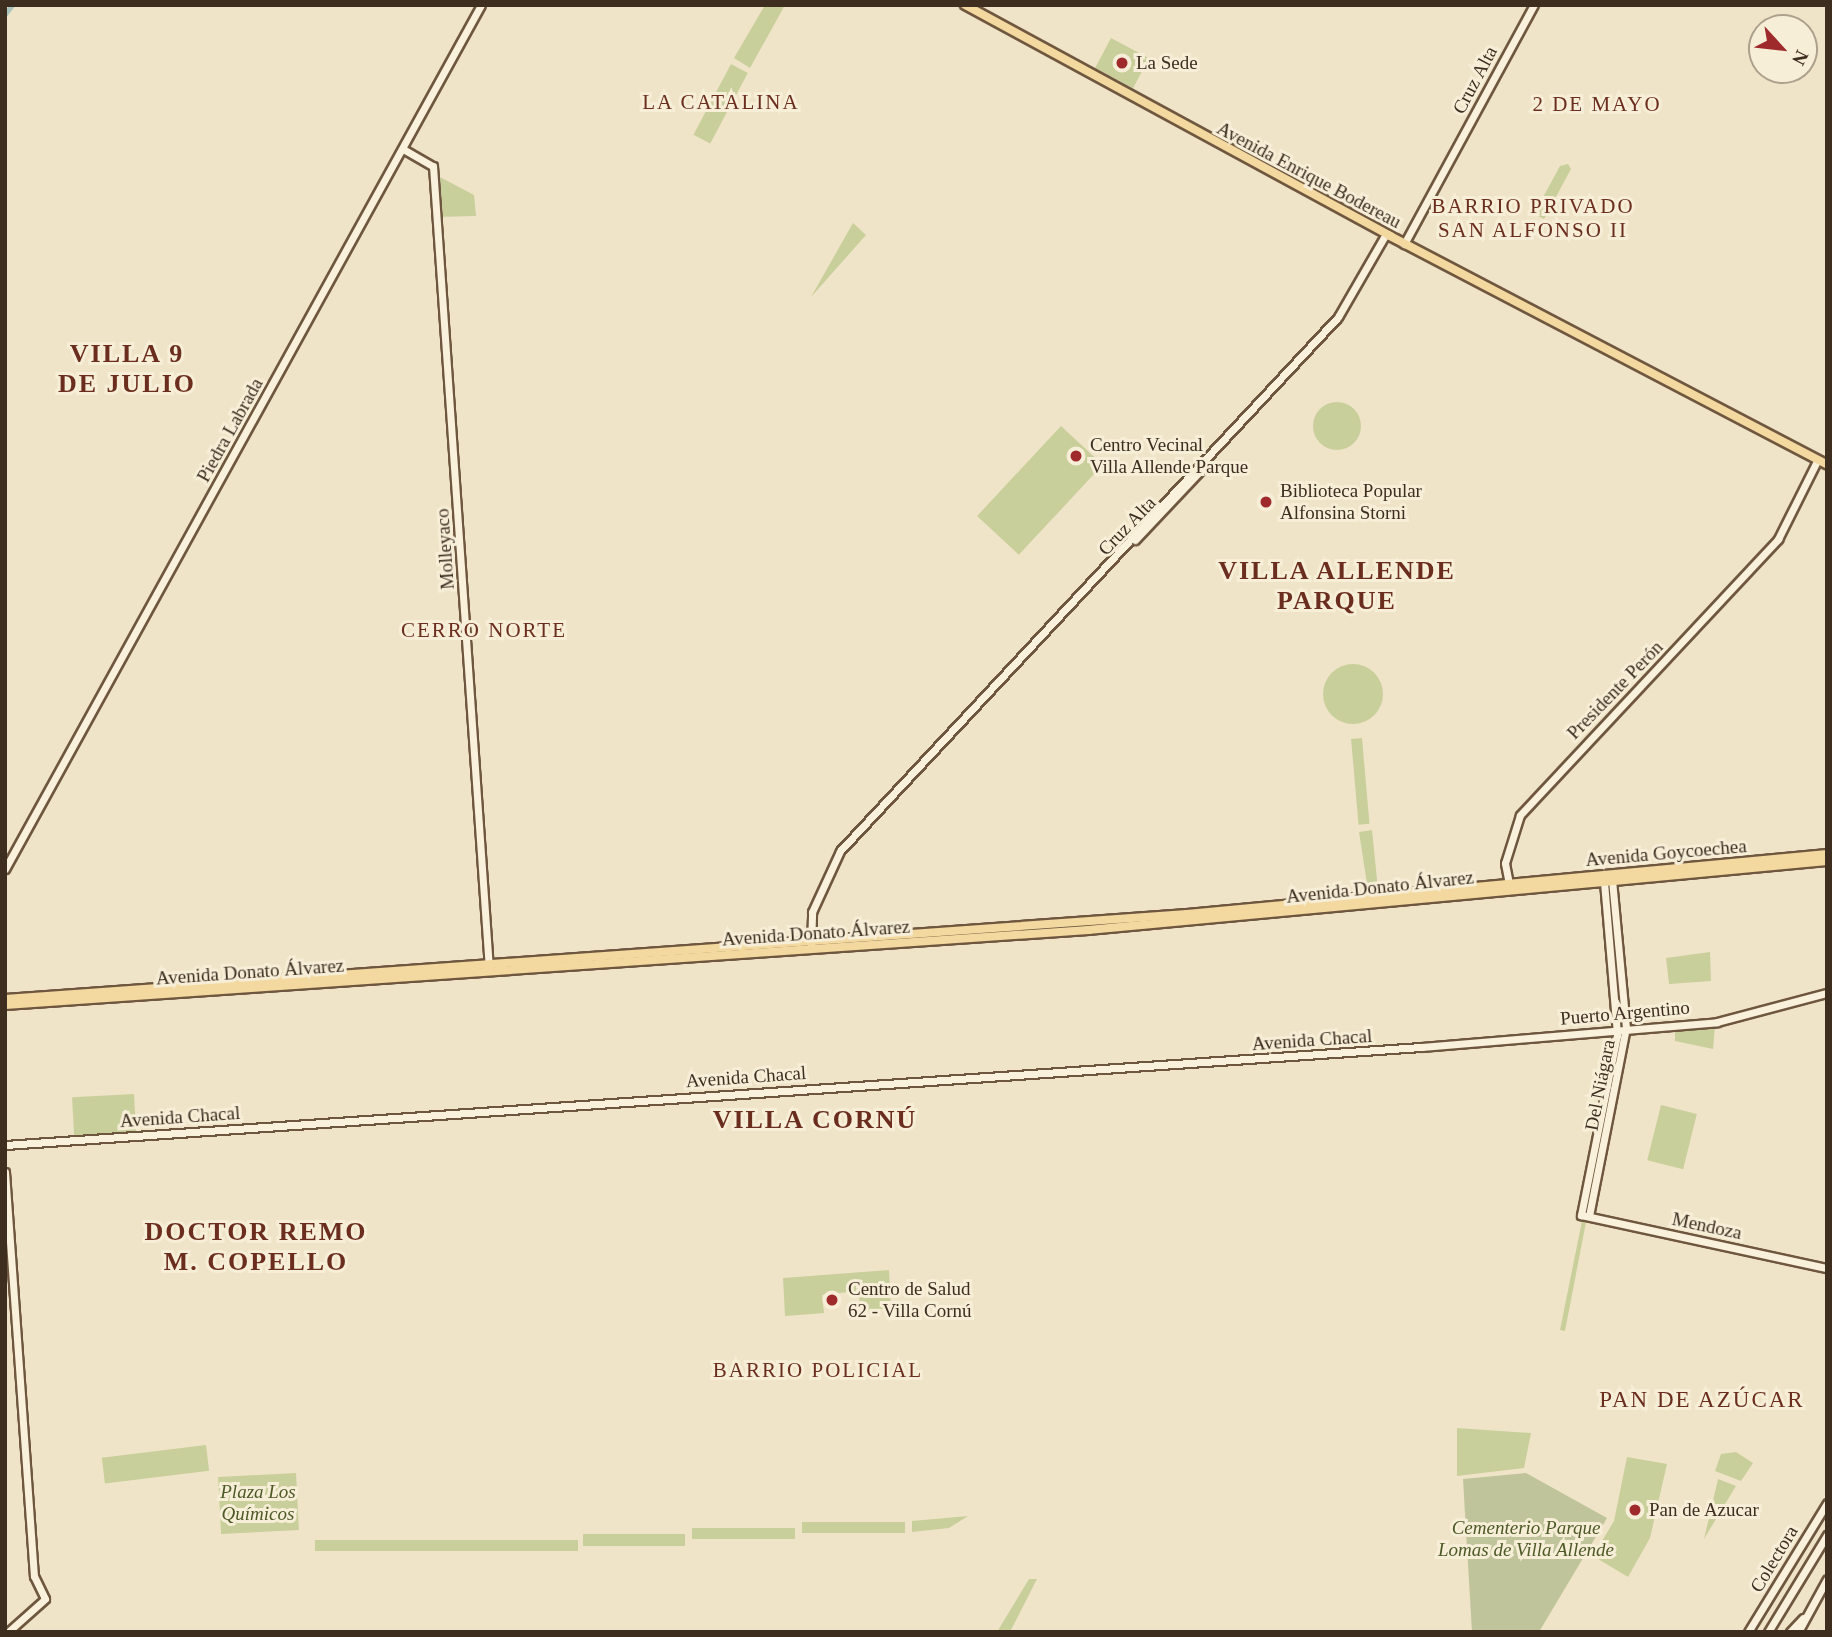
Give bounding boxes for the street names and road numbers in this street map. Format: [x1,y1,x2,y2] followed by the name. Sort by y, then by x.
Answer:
[1447,42,1503,118] street label: Cruz Alta
[1213,117,1405,233] street label: Avenida Enrique Bodereau
[192,374,268,486] street label: Piedra Labrada
[1093,491,1161,561] street label: Cruz Alta
[431,508,459,590] street label: Molleyaco
[1562,636,1668,744] street label: Presidente Perón
[1585,835,1747,871] street label: Avenida Goycoechea
[1285,866,1475,908] street label: Avenida Donato Álvarez
[721,915,911,951] street label: Avenida Donato Álvarez
[155,954,345,990] street label: Avenida Donato Álvarez
[1559,996,1691,1030] street label: Puerto Argentino
[1251,1024,1373,1056] street label: Avenida Chacal
[1580,1038,1620,1132] street label: Del Niágara
[685,1061,807,1093] street label: Avenida Chacal
[119,1101,241,1133] street label: Avenida Chacal
[1670,1208,1744,1244] street label: Mendoza
[1745,1521,1803,1597] street label: Colectora

